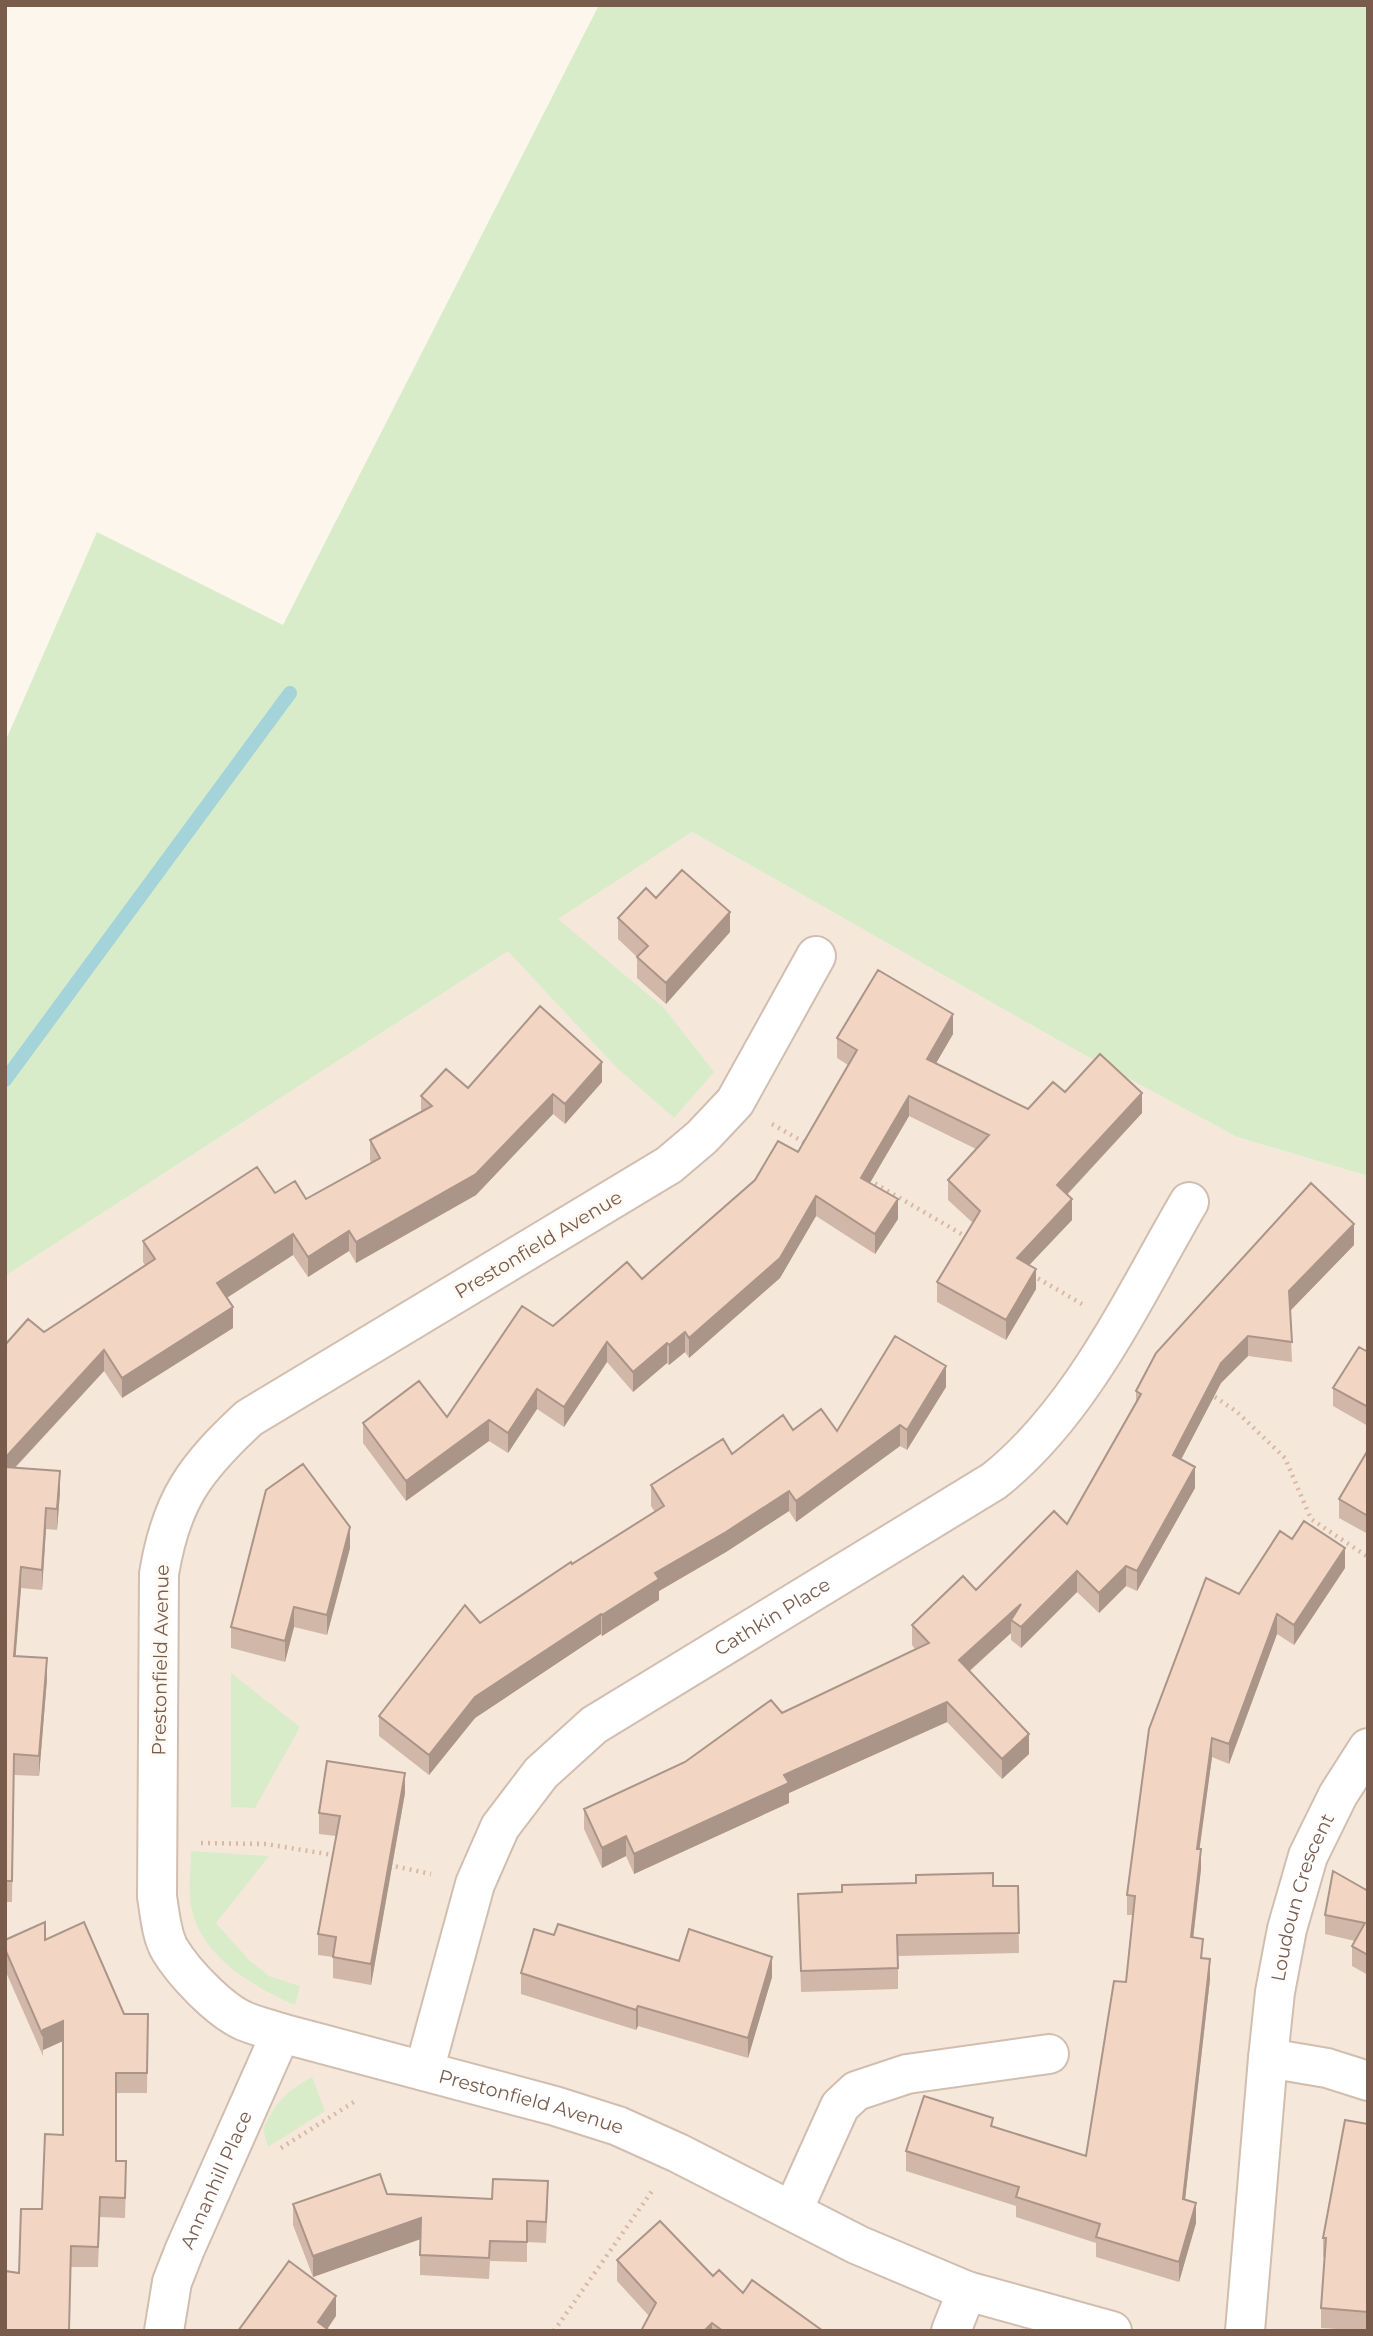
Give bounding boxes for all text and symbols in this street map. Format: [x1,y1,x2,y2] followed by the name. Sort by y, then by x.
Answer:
[450,1185,626,1304] street label: Prestonfield Avenue
[147,1564,174,1756] street label: Prestonfield Avenue
[710,1573,834,1661] street label: Cathkin Place
[1266,1809,1339,1983] street label: Loudoun Crescent
[436,2065,626,2139] street label: Prestonfield Avenue
[176,2107,257,2252] street label: Annanhill Place

